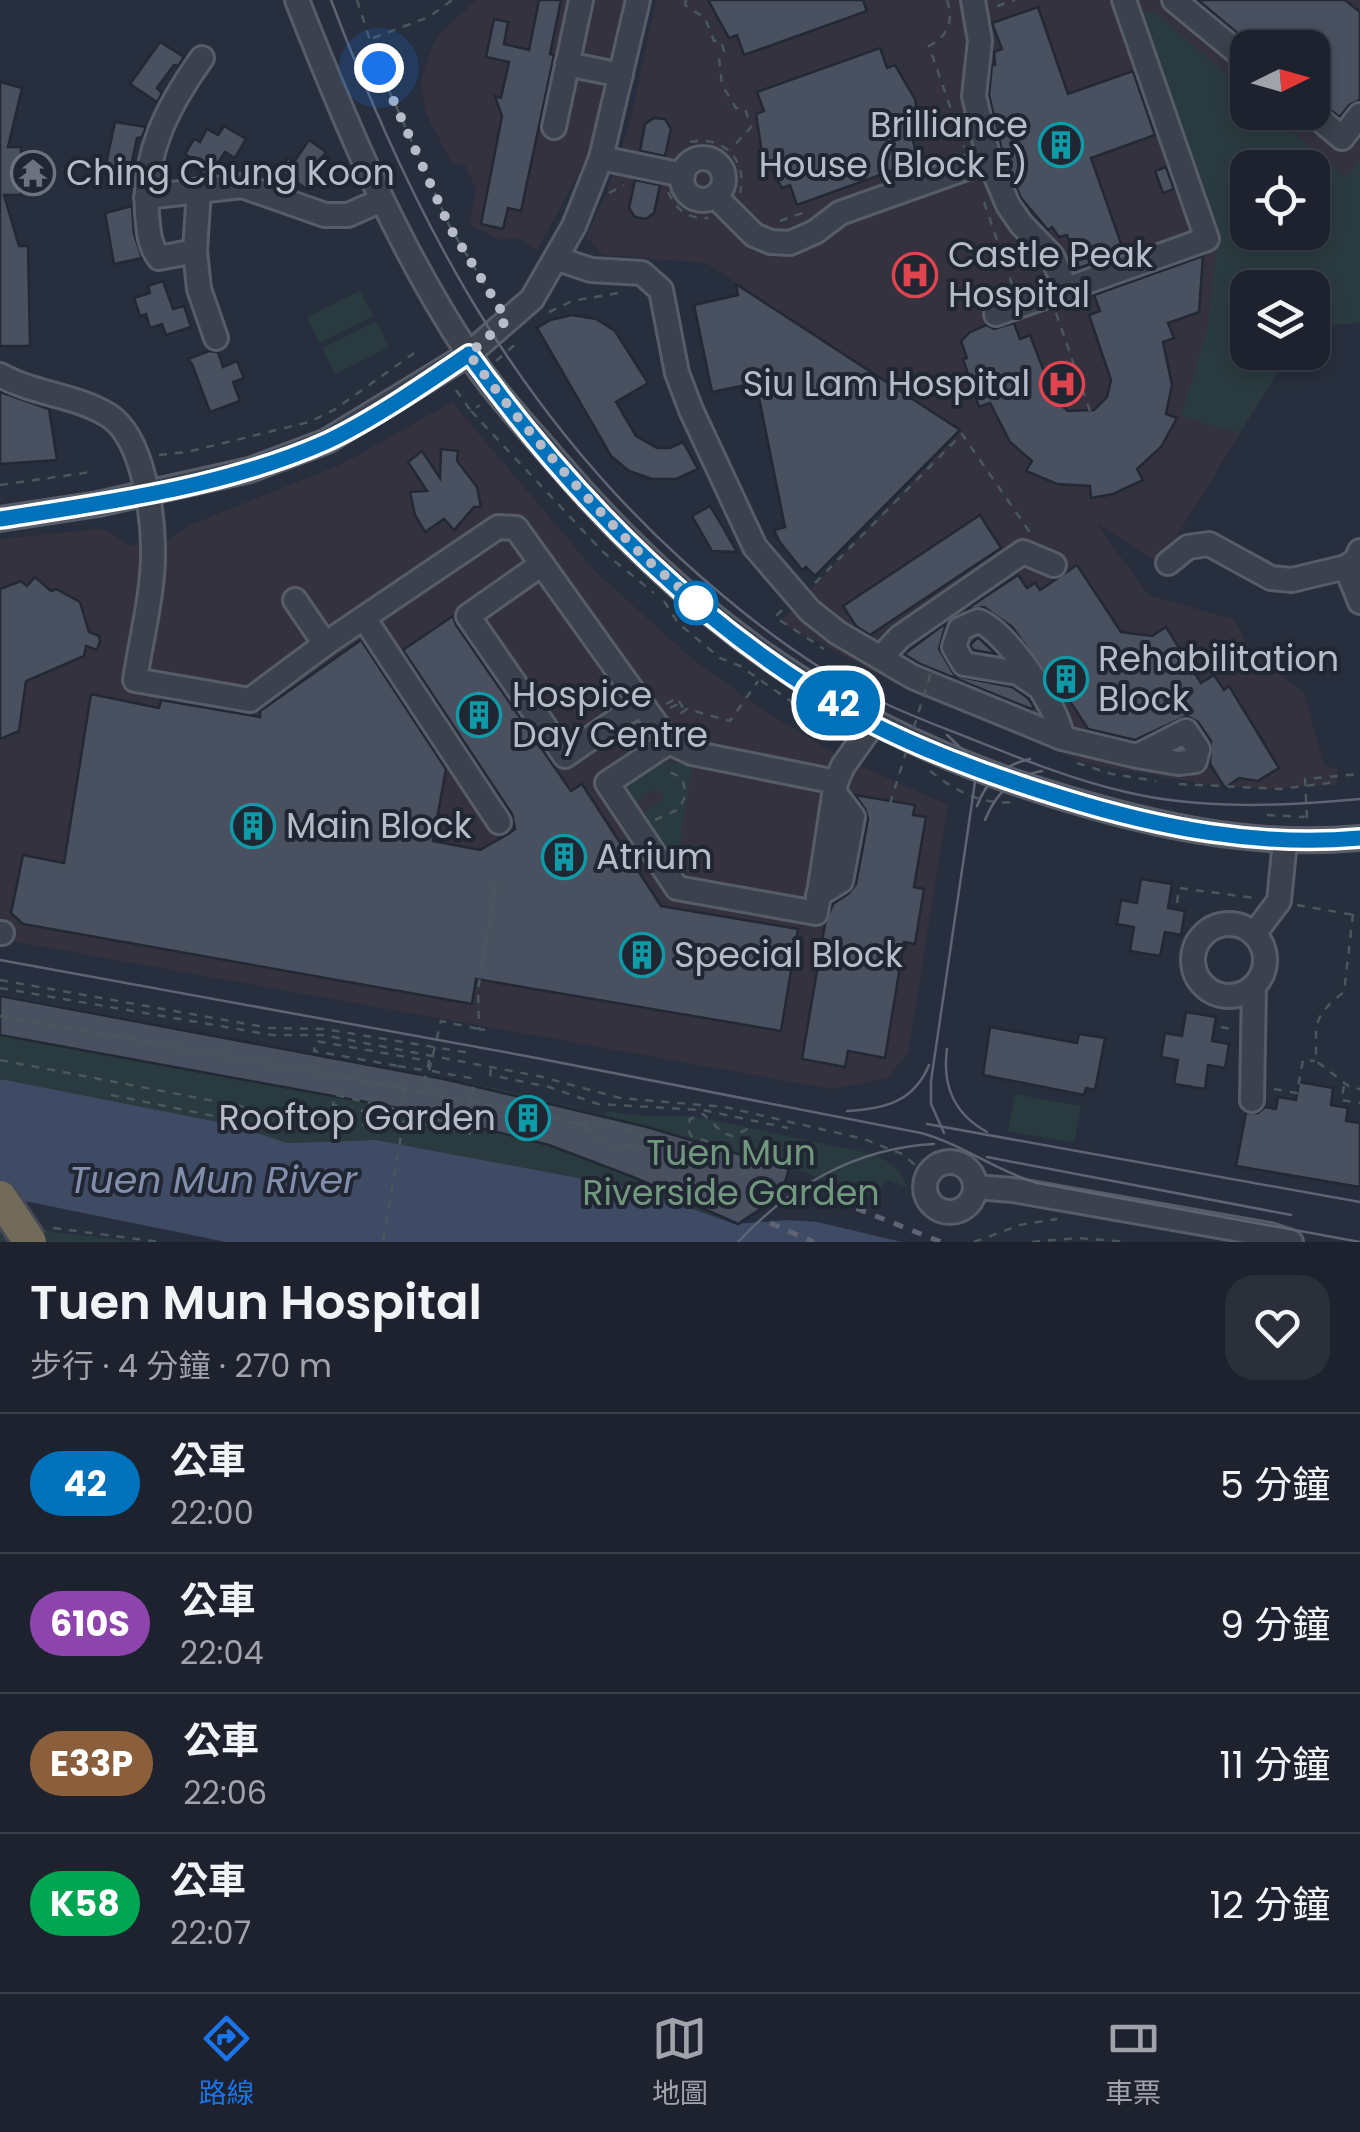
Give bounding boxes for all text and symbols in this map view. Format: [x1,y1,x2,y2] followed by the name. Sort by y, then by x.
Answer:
[1230,30,1330,130] north arrow
[1230,30,1330,370] map controls
[354,43,404,93] your location
[759,100,1028,189] place label: Brilliance House (Block E)
[1038,122,1084,168] building icon: Brilliance House (Block E)
[66,148,395,197] place label: Ching Chung Koon
[10,150,56,196] temple icon: Ching Chung Koon
[1230,150,1330,250] button: locate
[948,230,1153,319] place label: Castle Peak Hospital
[892,252,938,298] hospital icon: Castle Peak Hospital
[1230,270,1330,370] button: layers
[743,359,1030,408] place label: Siu Lam Hospital
[1039,361,1085,407] hospital icon: Siu Lam Hospital
[675,582,717,624] unlabelled marker
[1098,634,1339,723] place label: Rehabilitation Block
[1043,656,1089,702] building icon: Rehabilitation Block
[512,670,708,759] place label: Hospice Day Centre
[793,670,883,736] line badge: 42
[816,679,860,728] text: 42
[456,692,502,738] building icon: Hospice Day Centre
[286,801,472,850] place label: Main Block
[230,803,276,849] building icon: Main Block
[596,832,712,881] place label: Atrium
[541,834,587,880] building icon: Atrium
[674,930,903,979] place label: Special Block
[619,932,665,978] building icon: Special Block
[219,1093,496,1142] place label: Rooftop Garden
[505,1095,551,1141] building icon: Rooftop Garden
[582,1128,880,1217] park label: Tuen Mun Riverside Garden
[69,1153,358,1206] water label: Tuen Mun River
[30,1269,482,1336] text: Tuen Mun Hospital
[1225,1275,1330,1380] button: heart
[30,1343,332,1388] text: 步行 · 4 分鐘 · 270 m
[170,1434,246,1487] text: 公車
[1220,1458,1330,1511] text: 5 分鐘
[63,1459,107,1508] text: 42
[170,1490,254,1535] text: 22:00
[180,1574,256,1627] text: 公車
[1220,1598,1330,1651] text: 9 分鐘
[50,1599,130,1648] text: 610S
[180,1630,264,1675] text: 22:04
[183,1714,259,1767] text: 公車
[1220,1738,1330,1791] text: 11 分鐘
[50,1739,133,1788] text: E33P
[183,1770,267,1815] text: 22:06
[170,1854,246,1907] text: 公車
[1210,1878,1330,1931] text: 12 分鐘
[50,1879,120,1928] text: K58
[170,1910,251,1955] text: 22:07
[199,2011,255,2115] tab: 路線
[652,2011,708,2115] tab: 地圖
[1105,2011,1161,2115] tab: 車票

